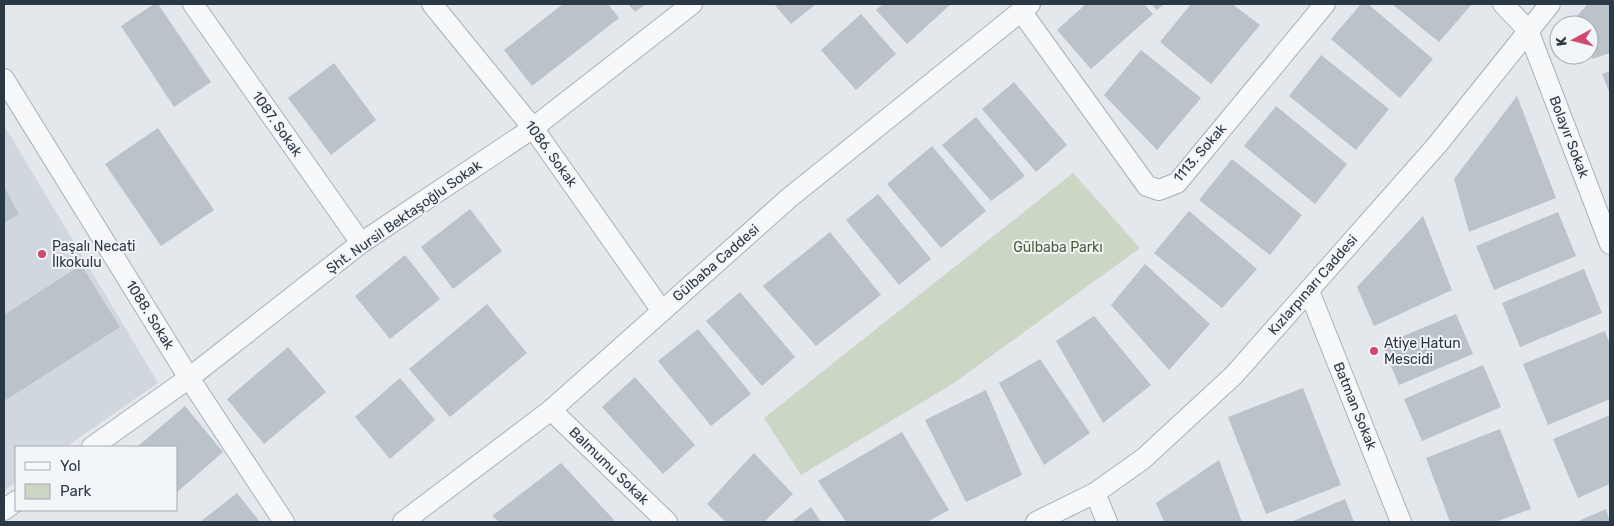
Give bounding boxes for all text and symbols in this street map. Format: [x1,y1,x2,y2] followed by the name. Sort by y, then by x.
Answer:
[1549,15,1599,65] north arrow
[1553,35,1571,47] text: K
[248,88,306,161] street label: 1087. Sokak
[1546,93,1593,181] street label: Bolayır Sokak
[521,117,581,191] street label: 1086. Sokak
[1170,120,1231,186] street label: 1113. Sokak
[323,156,486,277] street label: Şht. Nursil Bektaşoğlu Sokak
[669,221,763,305] street label: Gülbaba Caddesi
[1265,231,1361,339] street label: Kızlarpınarı Caddesi
[52,238,136,271] place label: Paşalı Necati İlkokulu
[1013,239,1103,256] park label: Gülbaba Parkı
[36,248,48,260] marker: Paşalı Necati İlkokulu
[122,277,178,353] street label: 1088. Sokak
[1384,335,1461,368] place label: Atiye Hatun Mescidi
[1368,345,1380,357] marker: Atiye Hatun Mescidi
[1330,360,1381,453] street label: Batman Sokak
[566,424,653,509] street label: Balmumu Sokak
[15,446,178,511] legend
[60,457,81,475] text: Yol
[60,482,91,500] text: Park

